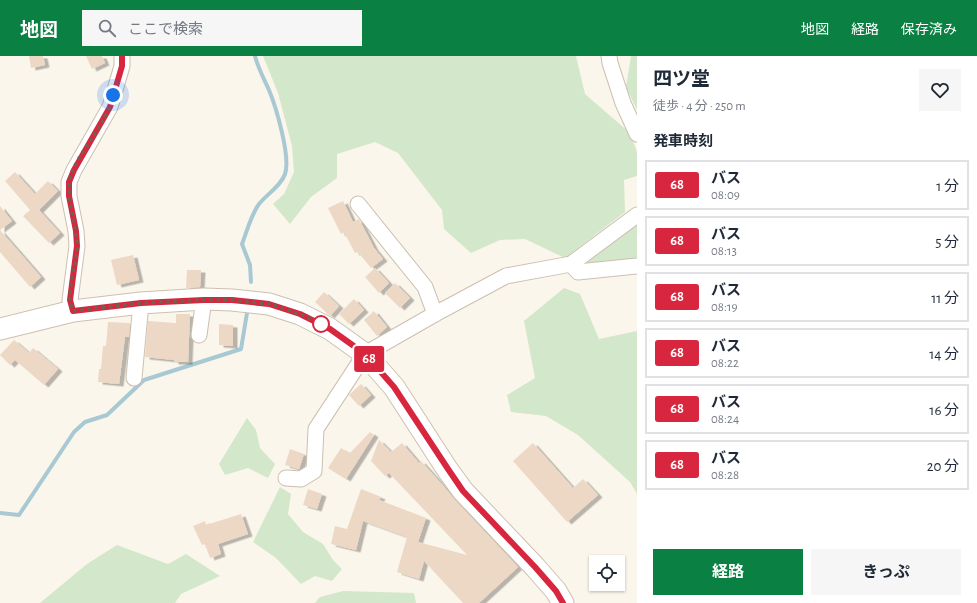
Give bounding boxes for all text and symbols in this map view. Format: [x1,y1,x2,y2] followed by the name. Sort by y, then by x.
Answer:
[82,10,362,46] search box
[96,17,118,39] icon: search
[20,21,58,40] text: 地図
[128,22,203,37] text: ここで検索
[801,23,829,37] text: 地図
[851,23,879,37] text: 経路
[901,23,957,37] text: 保存済み
[919,69,961,111] button: heart
[653,70,710,89] text: 四ツ堂
[103,85,123,105] your location
[653,100,746,113] text: 徒歩 · 4 分 · 250 m
[653,134,713,149] text: 発車時刻
[711,171,741,186] text: バス
[670,178,684,192] text: 68
[936,179,959,194] text: 1 分
[711,189,740,202] text: 08:09
[711,227,741,242] text: バス
[670,234,684,248] text: 68
[935,235,959,250] text: 5 分
[711,245,737,258] text: 08:13
[711,283,741,298] text: バス
[670,290,684,304] text: 68
[931,291,959,306] text: 11 分
[711,301,738,314] text: 08:19
[312,315,330,333] unlabelled marker
[711,339,741,354] text: バス
[351,346,387,372] line badge: 68
[670,346,684,360] text: 68
[929,347,959,362] text: 14 分
[362,352,376,366] text: 68
[711,357,739,370] text: 08:22
[711,395,741,410] text: バス
[670,402,684,416] text: 68
[929,403,959,418] text: 16 分
[711,413,739,426] text: 08:24
[711,451,741,466] text: バス
[670,458,684,472] text: 68
[927,459,959,474] text: 20 分
[711,469,739,482] text: 08:28
[653,549,803,595] button: 経路
[811,549,961,595] button: きっぷ
[589,555,625,591] map controls
[589,555,625,591] button: locate

